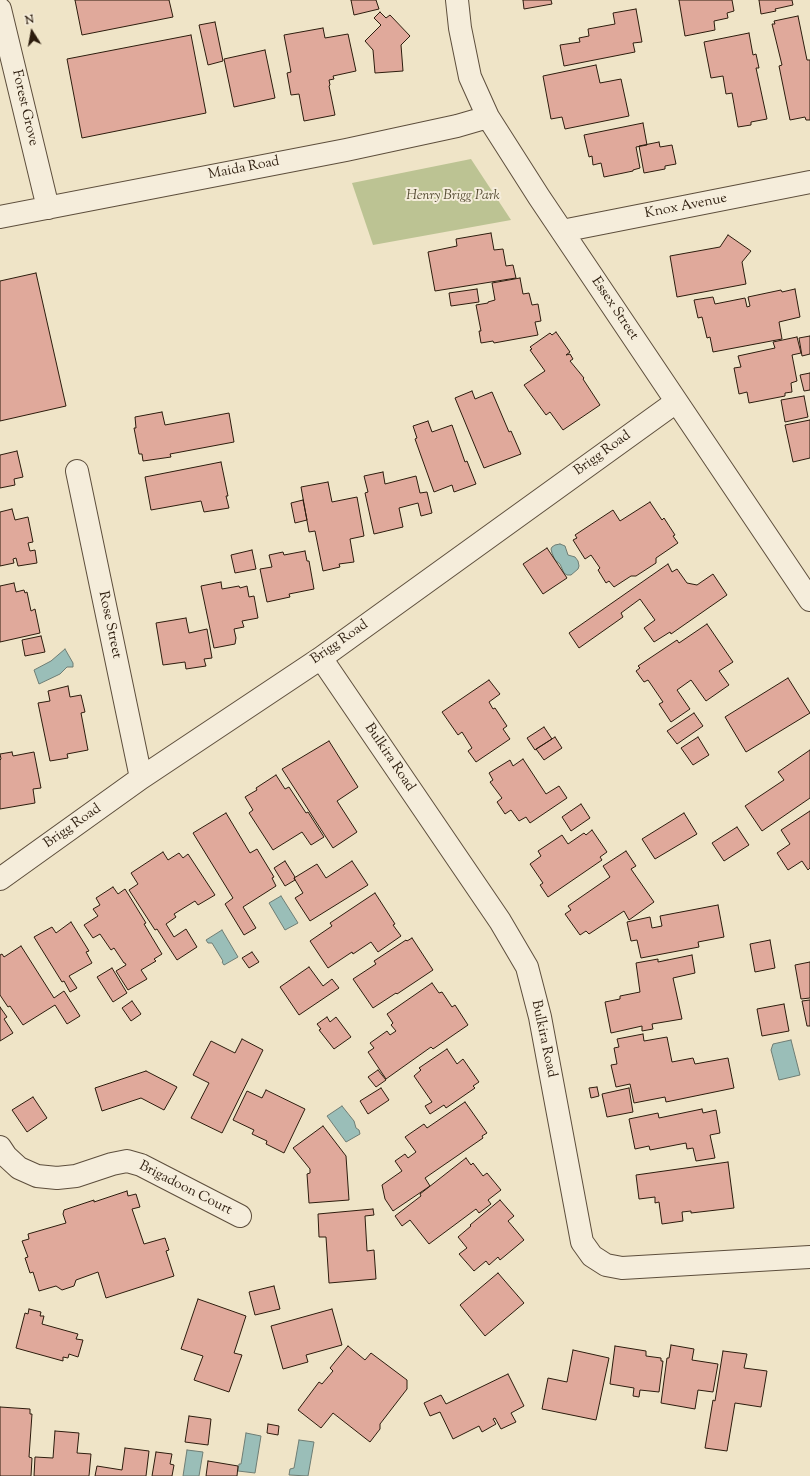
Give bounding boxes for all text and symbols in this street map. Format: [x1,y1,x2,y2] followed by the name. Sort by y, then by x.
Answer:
[12,12,52,52] north arrow
[24,12,36,29] text: N
[7,68,41,148] street label: Forest Grove
[207,154,281,184] street label: Maida Road
[406,189,500,205] park label: Henry Brigg Park
[644,191,728,223] street label: Knox Avenue
[587,274,641,344] street label: Essex Street
[571,428,635,480] street label: Brigg Road
[94,590,124,660] street label: Rose Street
[308,617,372,669] street label: Brigg Road
[360,721,418,795] street label: Bulkira Road
[41,801,105,853] street label: Brigg Road
[527,999,559,1079] street label: Bulkira Road
[136,1158,234,1220] street label: Brigadoon Court

